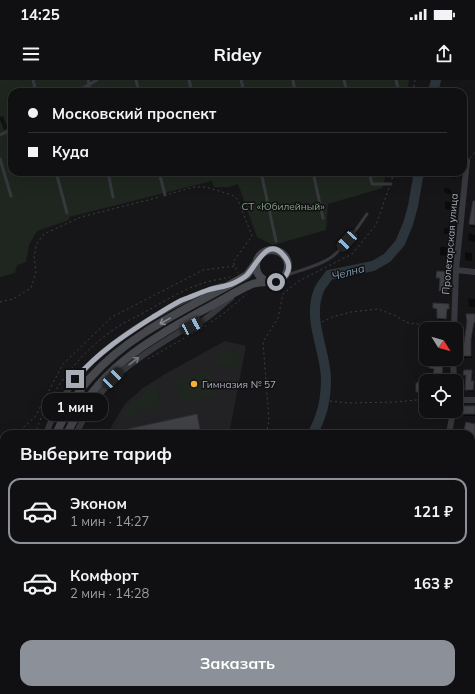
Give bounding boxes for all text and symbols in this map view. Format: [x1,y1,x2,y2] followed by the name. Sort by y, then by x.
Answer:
[20,5,60,24] text: 14:25
[20,43,42,65] icon: menu
[214,43,262,66] text: Ridey
[433,43,455,65] icon: share
[52,104,216,123] text: Московский проспект
[52,142,89,161] text: Куда
[439,193,461,295] street label: Пролетарская улица
[241,200,325,213] park label: СТ «Юбилейный»
[334,228,360,254] car
[330,261,366,283] water label: Челна
[267,273,285,291] route start
[179,315,205,337] car
[160,318,172,325] one-way arrow
[419,322,463,366] north arrow
[419,322,463,418] map controls
[129,357,140,365] one-way arrow
[100,365,126,391] car
[66,370,84,388] route end
[419,374,463,418] button: locate
[202,378,276,391] place label: Гимназия № 57
[189,379,199,389] marker: Гимназия № 57
[42,393,108,421] callout: 1 мин
[57,399,93,415] text: 1 мин
[20,442,172,465] text: Выберите тариф
[22,493,58,529] icon: car
[70,494,127,513] text: Эконом
[413,502,453,521] text: 121 ₽
[70,513,149,529] text: 1 мин · 14:27
[22,565,58,601] icon: car
[70,566,139,585] text: Комфорт
[413,574,453,593] text: 163 ₽
[70,585,149,601] text: 2 мин · 14:28
[20,640,455,686] button: Заказать

